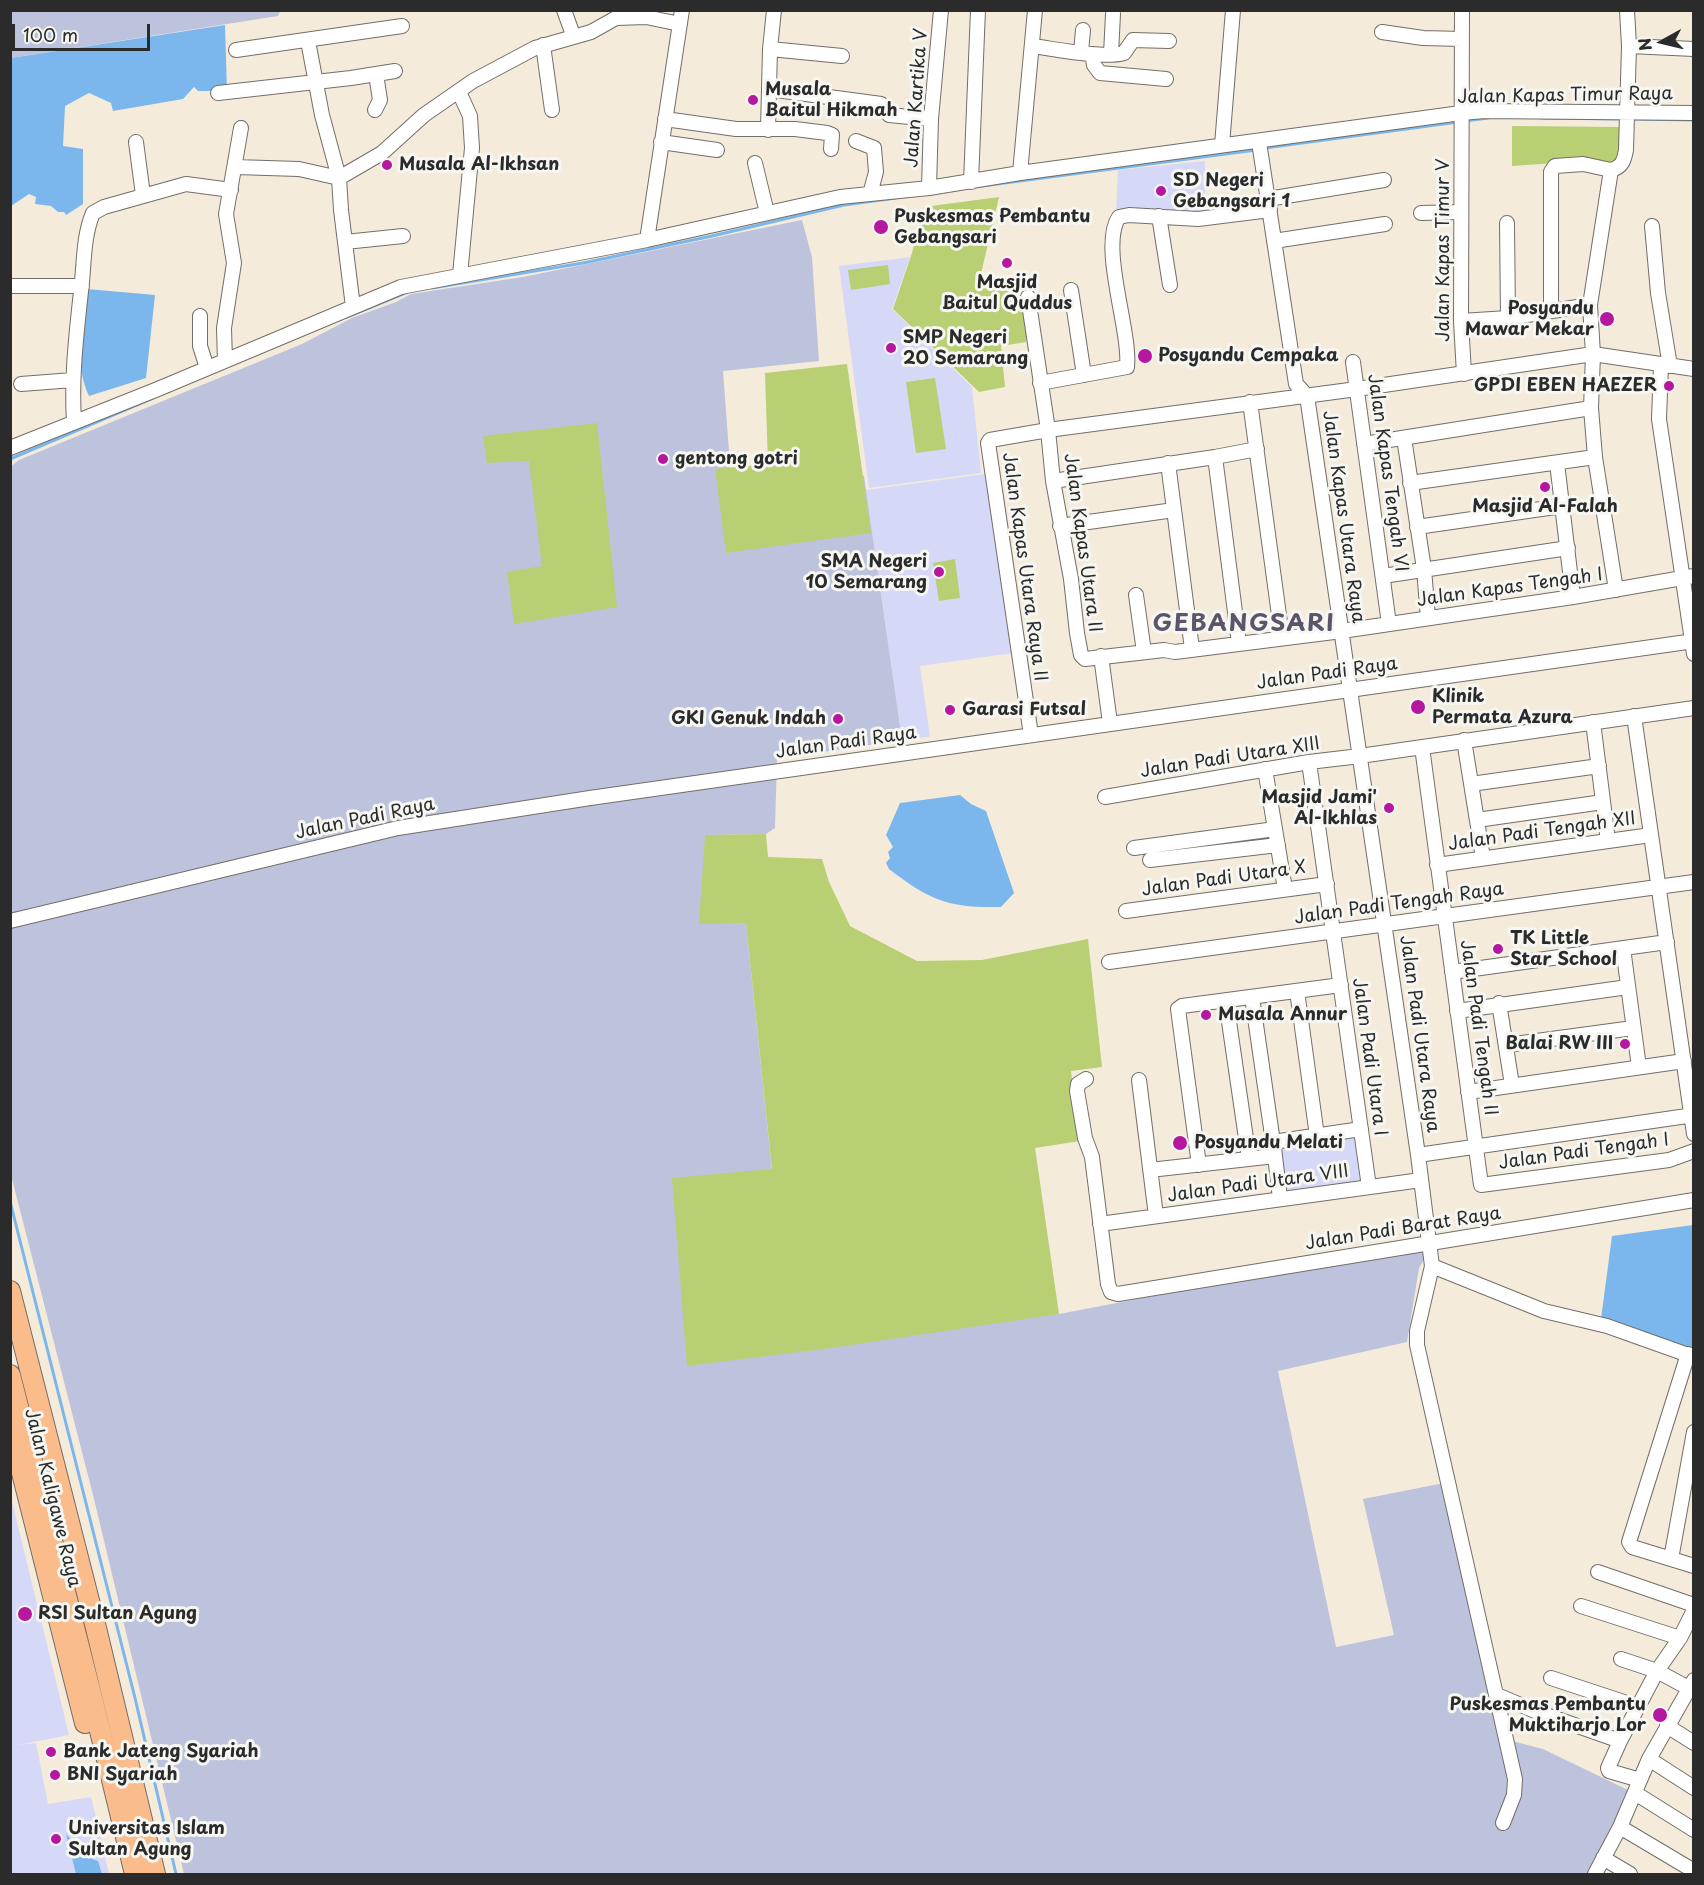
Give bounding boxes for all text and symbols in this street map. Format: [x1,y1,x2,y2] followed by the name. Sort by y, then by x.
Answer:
[15,12,153,50] scale bar
[1632,12,1692,72] north arrow
[23,21,78,48] text: 100 m
[901,28,933,168] street label: Jalan Kartika V
[1631,37,1657,52] text: N
[765,79,897,122] place label: Musala Baitul Hikmah
[1457,83,1673,109] street label: Jalan Kapas Timur Raya
[746,93,760,107] marker: Musala Baitul Hikmah
[399,154,559,176] place label: Musala Al-Ikhsan
[380,158,394,172] marker: Musala Al-Ikhsan
[1433,158,1455,342] street label: Jalan Kapas Timur V
[1173,170,1290,213] place label: SD Negeri Gebangsari 1
[1154,184,1168,198] marker: SD Negeri Gebangsari 1
[894,206,1091,248] place label: Puskesmas Pembantu Gebangsari
[872,218,890,236] marker: Puskesmas Pembantu Gebangsari
[1000,256,1014,270] marker: Masjid Baitul Quddus
[942,272,1072,314] place label: Masjid Baitul Quddus
[1465,298,1594,340] place label: Posyandu Mawar Mekar
[1598,310,1616,328] marker: Posyandu Mawar Mekar
[903,327,1028,370] place label: SMP Negeri 20 Semarang
[884,341,898,355] marker: SMP Negeri 20 Semarang
[1158,345,1338,367] place label: Posyandu Cempaka
[1136,347,1154,365] marker: Posyandu Cempaka
[1362,372,1412,574] street label: Jalan Kapas Tengah VI
[1474,375,1657,397] place label: GPDI EBEN HAEZER
[1662,379,1676,393] marker: GPDI EBEN HAEZER
[1317,409,1369,625] street label: Jalan Kapas Utara Raya
[675,448,798,470] place label: gentong gotri
[997,451,1051,683] street label: Jalan Kapas Utara Raya II
[656,452,670,466] marker: gentong gotri
[1059,452,1105,634] street label: Jalan Kapas Utara II
[1538,480,1552,494] marker: Masjid Al-Falah
[1472,496,1618,518] place label: Masjid Al-Falah
[806,551,927,594] place label: SMA Negeri 10 Semarang
[1416,564,1604,612] street label: Jalan Kapas Tengah I
[932,565,946,579] marker: SMA Negeri 10 Semarang
[1152,610,1336,638] district label: GEBANGSARI
[1255,653,1399,695] street label: Jalan Padi Raya
[1432,686,1573,728] place label: Klinik Permata Azura
[1409,698,1427,716] marker: Klinik Permata Azura
[962,699,1086,721] place label: Garasi Futsal
[943,703,957,717] marker: Garasi Futsal
[671,708,826,730] place label: GKI Genuk Indah
[831,712,845,726] marker: GKI Genuk Indah
[774,722,918,764] street label: Jalan Padi Raya
[1139,733,1321,783] street label: Jalan Padi Utara XIII
[1262,787,1377,830] place label: Masjid Jami' Al-Ikhlas
[293,794,437,844] street label: Jalan Padi Raya
[1382,801,1396,815] marker: Masjid Jami' Al-Ikhlas
[1447,808,1637,856] street label: Jalan Padi Tengah XII
[1140,857,1308,901] street label: Jalan Padi Utara X
[1293,879,1505,929] street label: Jalan Padi Tengah Raya
[1510,928,1617,970] place label: TK Little Star School
[1394,934,1444,1134] street label: Jalan Padi Utara Raya
[1455,939,1501,1117] street label: Jalan Padi Tengah II
[1491,942,1505,956] marker: TK Little Star School
[1347,976,1391,1138] street label: Jalan Padi Utara I
[1218,1004,1347,1026] place label: Musala Annur
[1199,1008,1213,1022] marker: Musala Annur
[1505,1033,1613,1055] place label: Balai RW III
[1618,1037,1632,1051] marker: Balai RW III
[1497,1129,1671,1175] street label: Jalan Padi Tengah I
[1194,1132,1343,1154] place label: Posyandu Melati
[1171,1134,1189,1152] marker: Posyandu Melati
[1166,1161,1350,1207] street label: Jalan Padi Utara VIII
[1304,1203,1502,1255] street label: Jalan Padi Barat Raya
[19,1406,85,1590] street label: Jalan Kaligawe Raya
[38,1603,197,1625] place label: RSI Sultan Agung
[16,1605,34,1623] marker: RSI Sultan Agung
[1449,1694,1646,1736] place label: Puskesmas Pembantu Muktiharjo Lor
[1651,1706,1669,1724] marker: Puskesmas Pembantu Muktiharjo Lor
[63,1741,259,1763] place label: Bank Jateng Syariah
[44,1745,58,1759] marker: Bank Jateng Syariah
[67,1764,178,1786] place label: BNI Syariah
[48,1768,62,1782] marker: BNI Syariah
[68,1818,225,1860] place label: Universitas Islam Sultan Agung
[49,1832,63,1846] marker: Universitas Islam Sultan Agung

